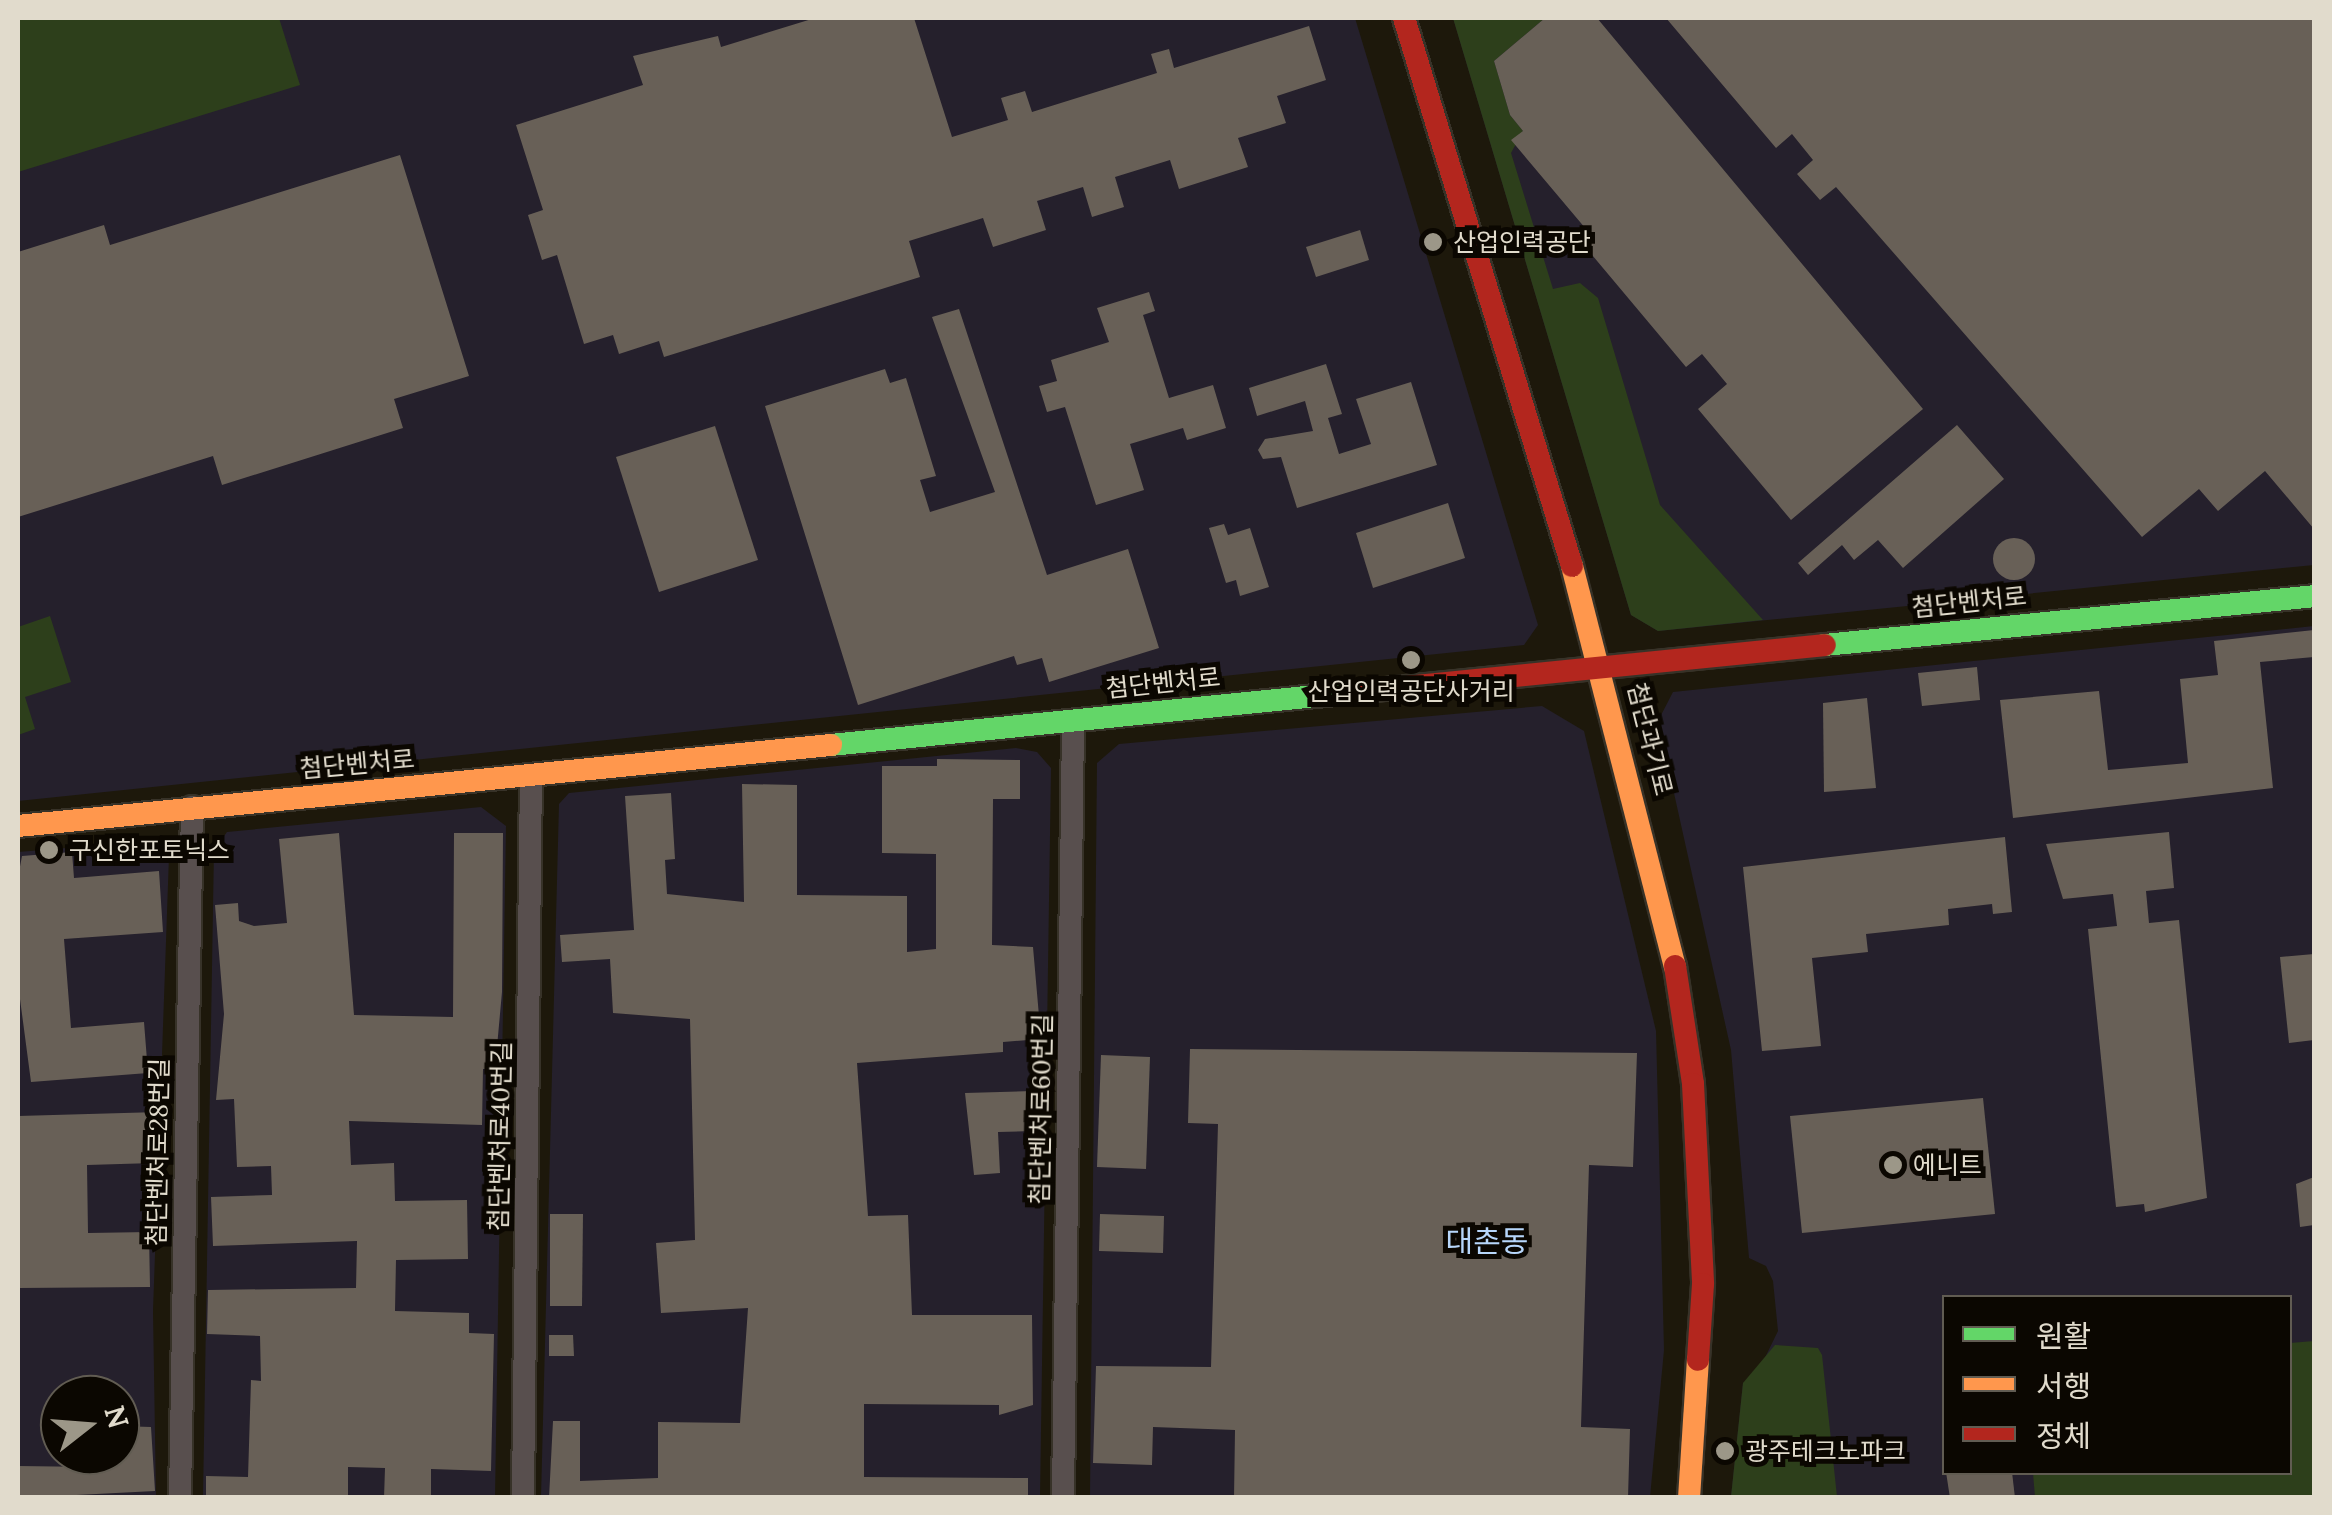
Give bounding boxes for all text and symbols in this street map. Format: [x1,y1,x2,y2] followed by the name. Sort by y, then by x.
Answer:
[1453,227,1591,257] place label: 산업인력공단
[1422,231,1444,253] marker: 산업인력공단
[1910,581,2028,623] street label: 첨단벤처로
[1400,649,1422,671] marker: 산업인력공단사거리
[1104,662,1222,704] street label: 첨단벤처로
[1308,676,1514,706] place label: 산업인력공단사거리
[1622,680,1678,798] street label: 첨단과기로
[298,744,416,784] street label: 첨단벤처로
[69,835,230,865] place label: 구신한포토닉스
[38,839,60,861] marker: 구신한포토닉스
[1024,1013,1058,1205] street label: 첨단벤처로60번길
[483,1041,517,1231] street label: 첨단벤처로40번길
[141,1058,175,1246] street label: 첨단벤처로28번길
[1913,1150,1982,1180] place label: 에니트
[1882,1154,1904,1176] marker: 에니트
[1446,1223,1528,1259] district label: 대촌동
[1942,1295,2292,1475] legend
[2036,1317,2091,1355] text: 원활
[2036,1367,2091,1405] text: 서행
[40,1375,140,1475] north arrow
[96,1401,137,1432] text: N
[2036,1417,2091,1455] text: 정체
[1745,1436,1906,1466] place label: 광주테크노파크
[1714,1440,1736,1462] marker: 광주테크노파크

